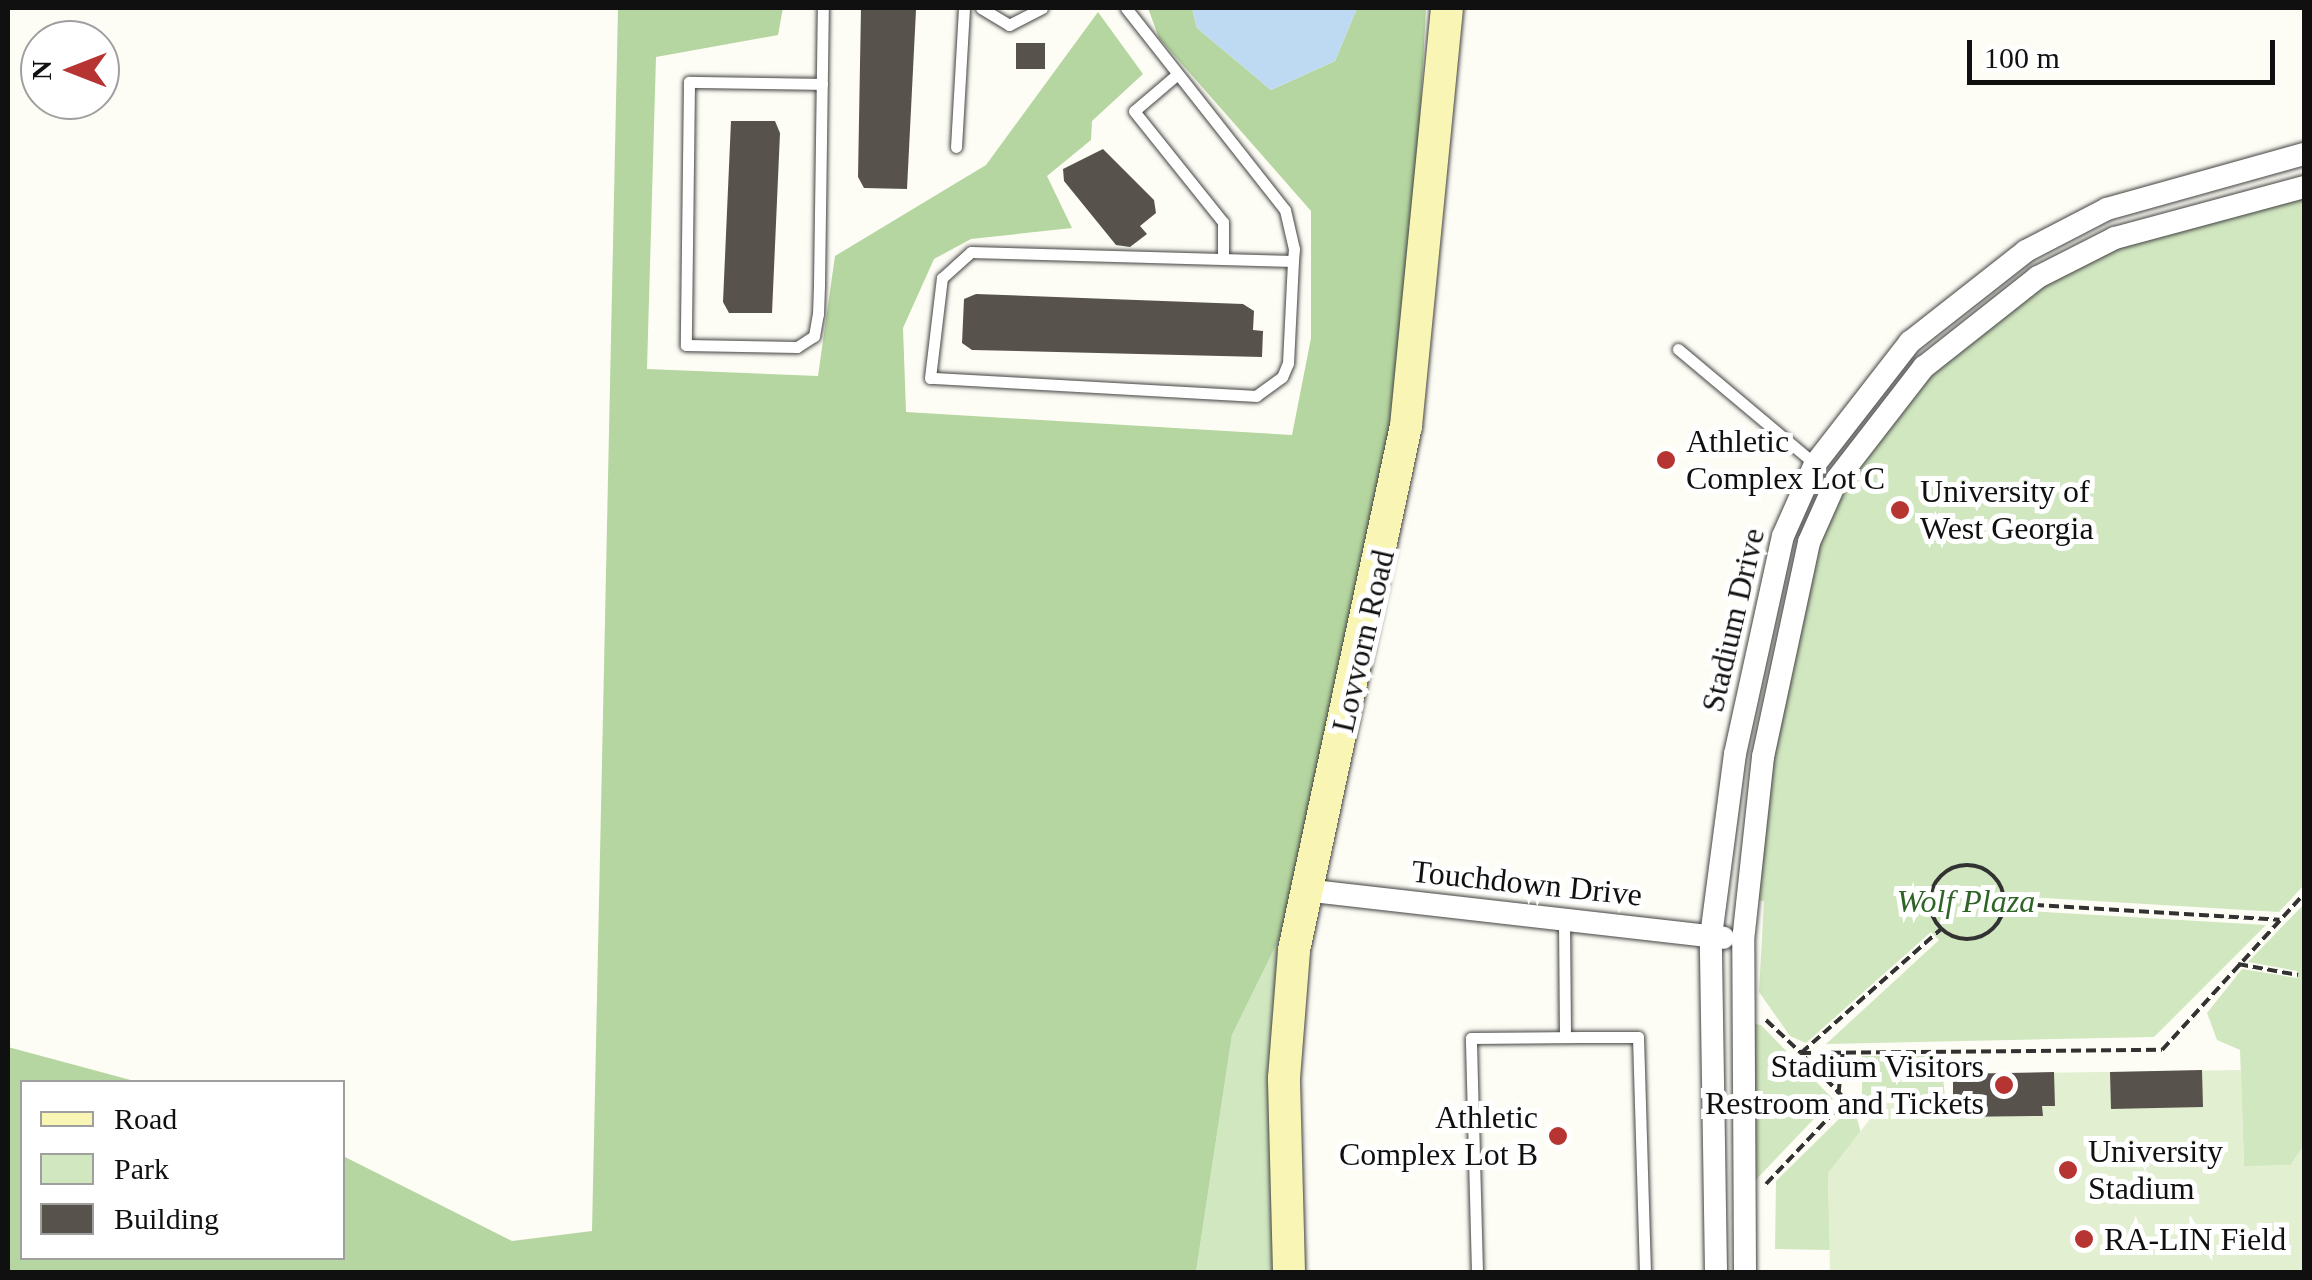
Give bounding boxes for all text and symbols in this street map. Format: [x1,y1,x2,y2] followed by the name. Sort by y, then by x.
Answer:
[20,20,120,120] north arrow
[1972,20,2280,82] scale bar
[1984,41,2060,74] text: 100 m
[26,60,57,80] text: N
[1686,423,1885,498] place label: Athletic Complex Lot C
[1655,449,1677,471] marker: Athletic Complex Lot C
[1920,473,2094,548] place label: University of West Georgia
[1889,499,1911,521] marker: University of West Georgia
[1693,524,1773,716] street label: Stadium Drive
[1323,546,1403,736] street label: Lovvorn Road
[1410,852,1644,914] street label: Touchdown Drive
[1897,882,2035,920] park label: Wolf Plaza
[1704,1048,1984,1123] place label: Stadium Visitors Restroom and Tickets
[1993,1074,2015,1096] marker: Stadium Visitors Restroom and Tickets
[20,1080,345,1260] legend
[1339,1099,1538,1174] place label: Athletic Complex Lot B
[114,1102,177,1135] text: Road
[1547,1125,1569,1147] marker: Athletic Complex Lot B
[2088,1133,2223,1208] place label: University Stadium
[114,1152,169,1185] text: Park
[2057,1159,2079,1181] marker: University Stadium
[114,1202,219,1235] text: Building
[2104,1220,2286,1258] place label: RA-LIN Field
[2073,1228,2095,1250] marker: RA-LIN Field

